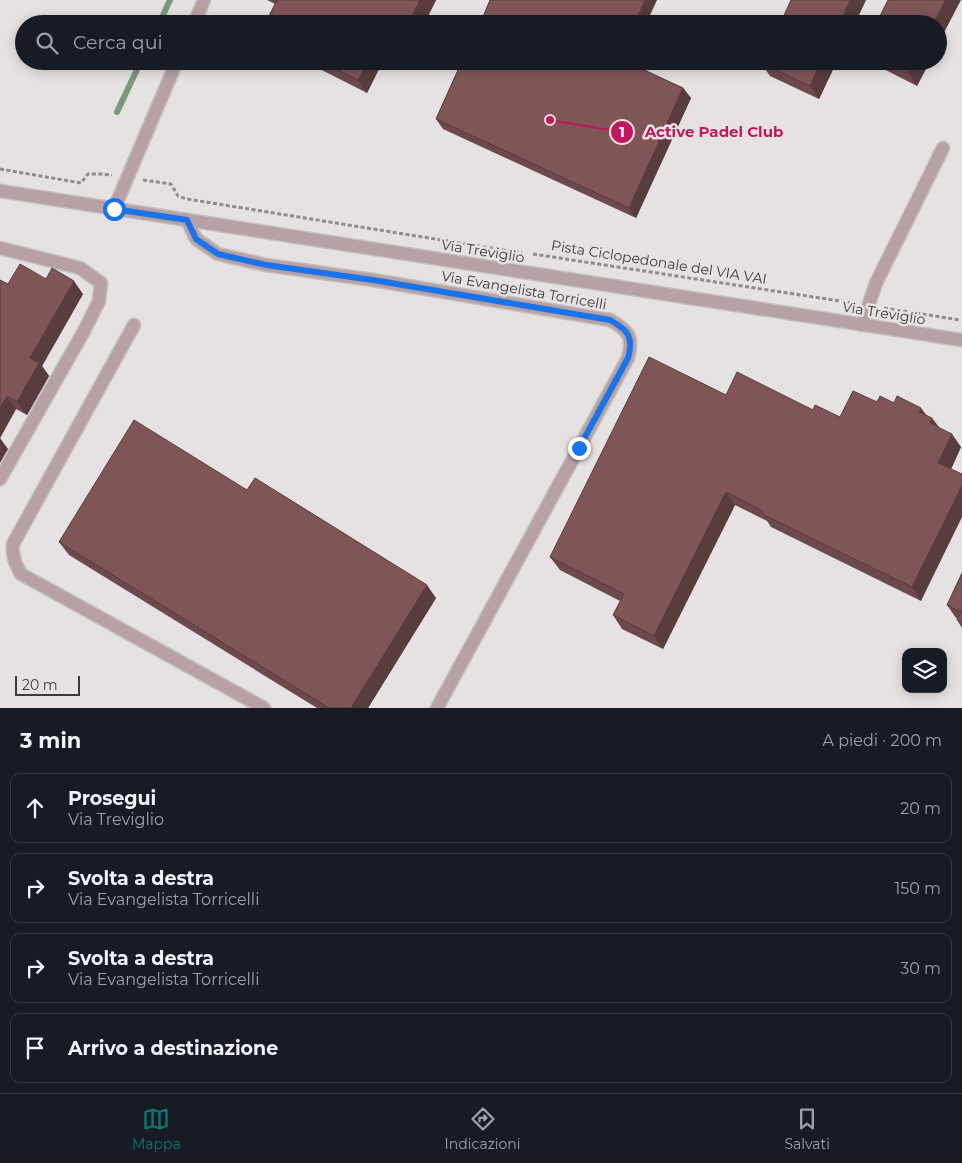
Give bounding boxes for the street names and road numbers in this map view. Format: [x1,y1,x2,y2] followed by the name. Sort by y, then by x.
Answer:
[440,236,526,266] street label: Via Treviglio
[550,236,768,288] street label: Pista Ciclopedonale del VIA VAI
[440,267,608,313] street label: Via Evangelista Torricelli
[841,298,927,328] street label: Via Treviglio

